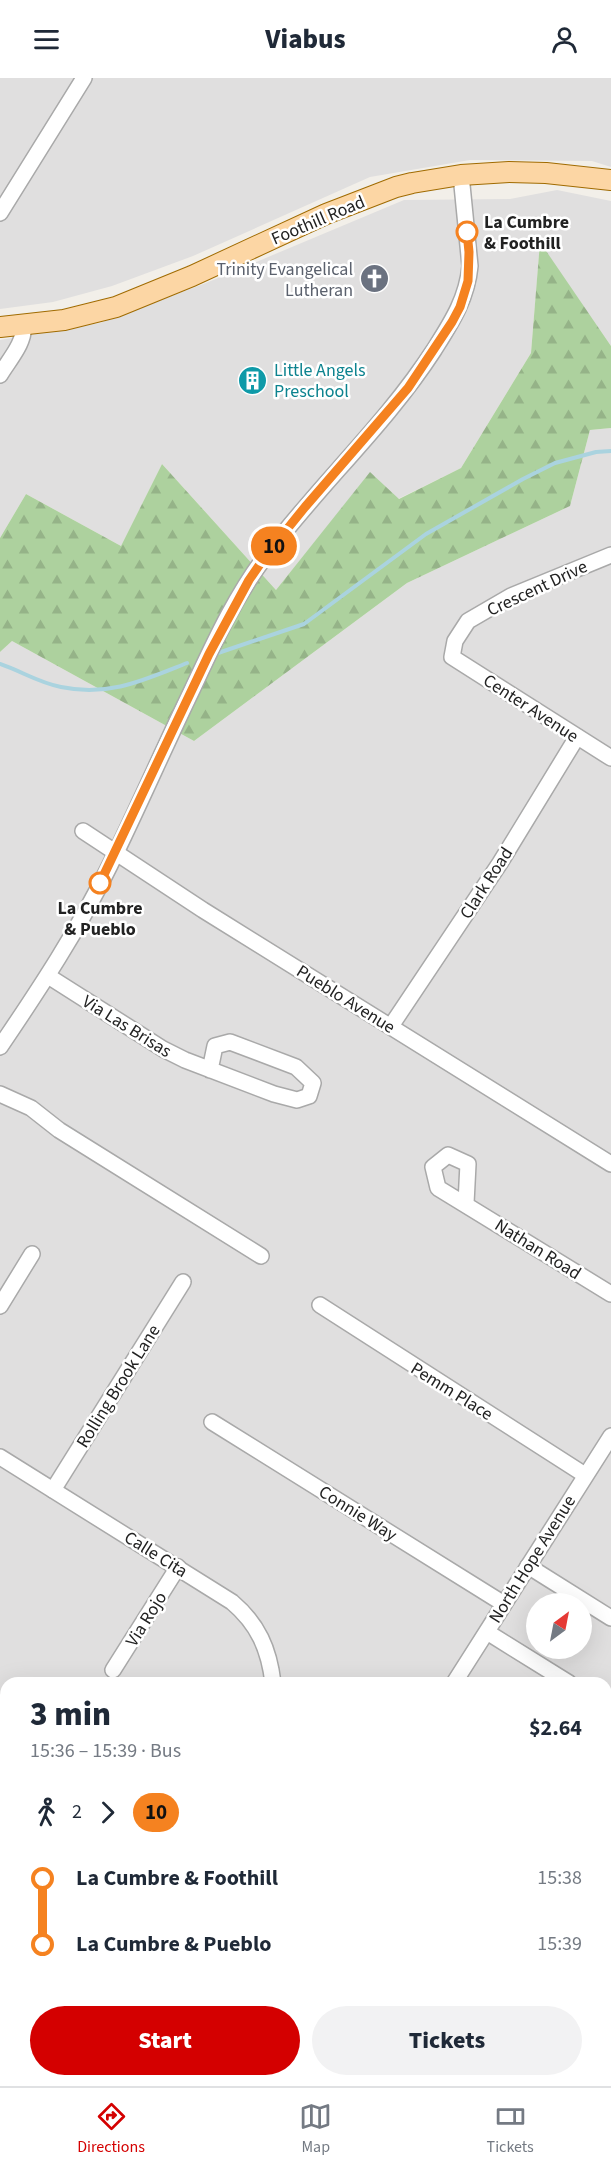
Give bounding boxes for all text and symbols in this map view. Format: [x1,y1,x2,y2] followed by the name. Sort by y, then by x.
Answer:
[265,20,346,59] text: Viabus
[30,23,63,56] icon: menu
[548,23,581,56] icon: person
[267,190,369,251] street label: Foothill Road
[484,210,569,256] place label: La Cumbre & Foothill
[456,221,478,243] marker: La Cumbre & Foothill
[216,257,353,303] place label: Trinity Evangelical Lutheran
[358,263,390,295] church icon: Trinity Evangelical Lutheran
[274,358,366,404] place label: Little Angels Preschool
[237,364,269,396] building icon: Little Angels Preschool
[247,526,301,566] line badge: 10
[263,531,285,561] text: 10
[483,554,592,623] street label: Crescent Drive
[478,668,583,749] street label: Center Avenue
[454,842,519,924] street label: Clark Road
[89,872,111,894] marker: La Cumbre & Pueblo
[58,896,142,942] place label: La Cumbre & Pueblo
[291,959,400,1040] street label: Pueblo Avenue
[77,989,176,1064] street label: Via Las Brisas
[490,1213,586,1286] street label: Nathan Road
[70,1320,166,1453] street label: Rolling Brook Lane
[406,1356,498,1427] street label: Pemm Place
[314,1480,402,1548] street label: Connie Way
[483,1490,582,1628] street label: North Hope Avenue
[119,1525,192,1584] street label: Calle Cita
[120,1587,173,1651] street label: Via Rojo
[526,1593,592,1659] north arrow
[526,1593,592,1659] map controls
[30,1691,111,1738] text: 3 min
[529,1712,582,1744] text: $2.64
[30,1737,181,1765] text: 15:36 – 15:39 · Bus
[30,1796,63,1829] icon: walk
[91,1796,124,1829] icon: forward
[145,1797,167,1827] text: 10
[72,1798,82,1826] text: 2
[76,1862,278,1894] text: La Cumbre & Foothill
[537,1864,582,1892] text: 15:38
[76,1928,271,1960] text: La Cumbre & Pueblo
[537,1930,582,1958] text: 15:39
[30,2006,300,2075] button: Start
[312,2006,582,2075] button: Tickets
[77,2100,145,2158] tab: Directions
[299,2100,332,2158] tab: Map
[487,2100,534,2158] tab: Tickets

